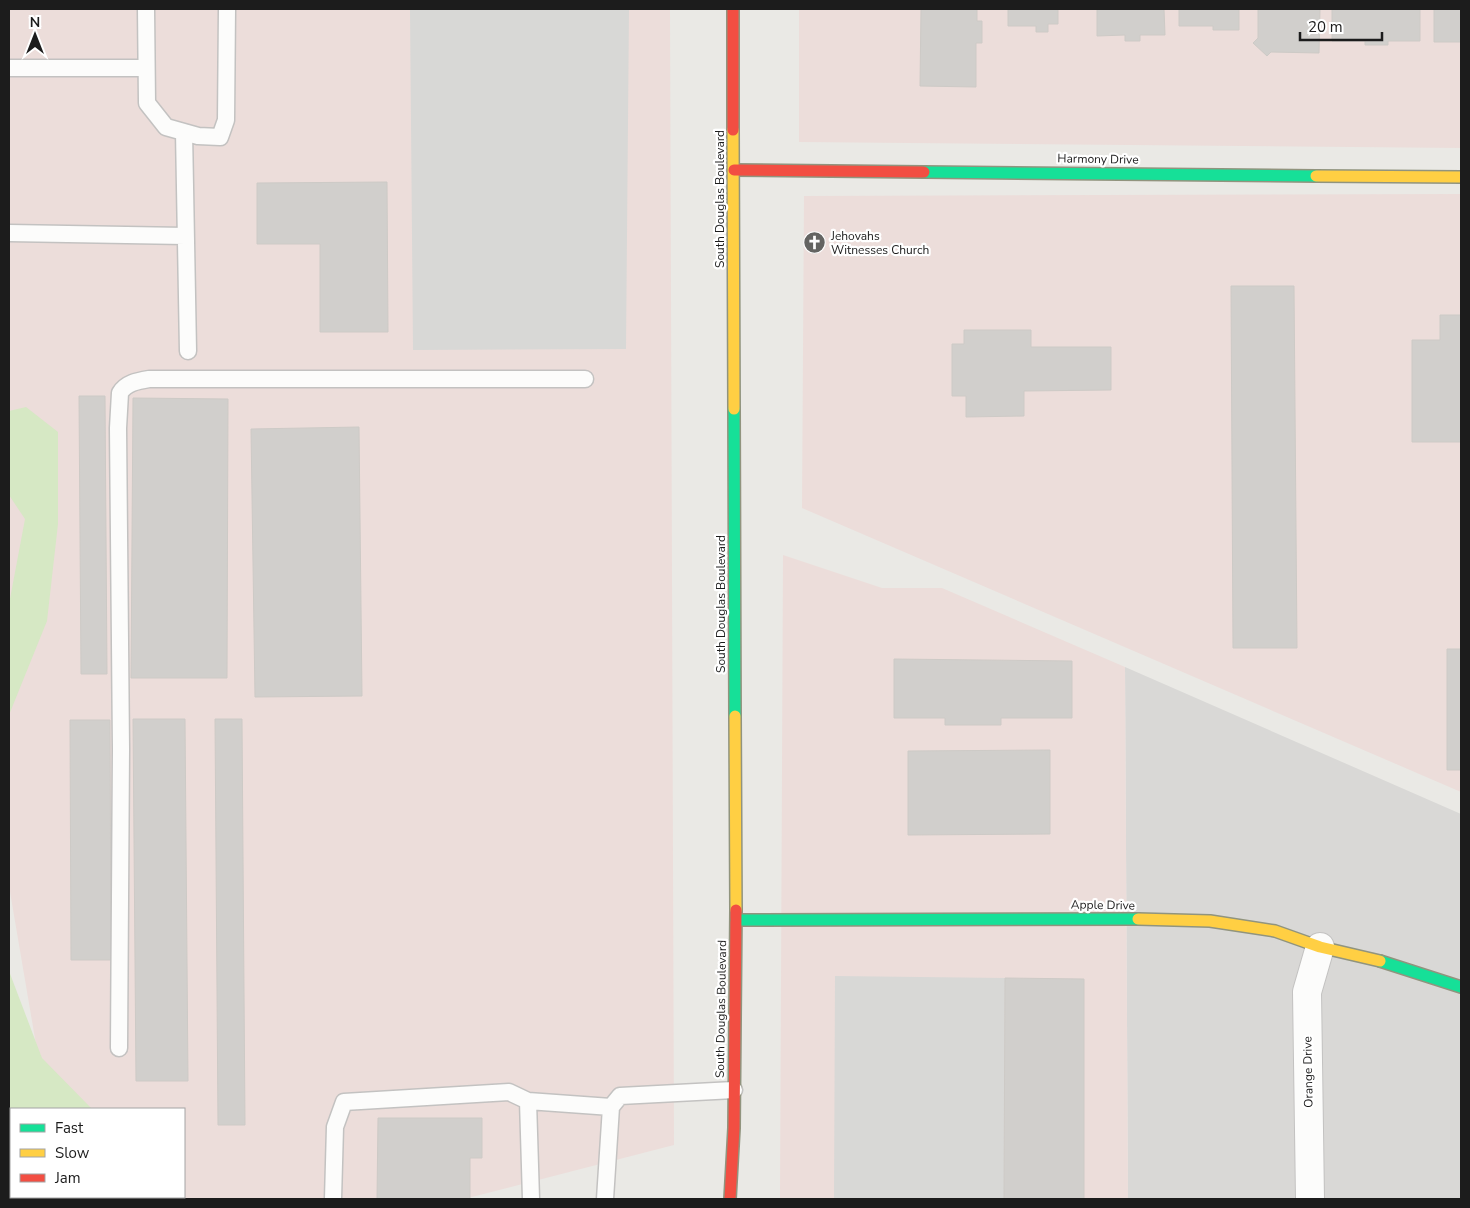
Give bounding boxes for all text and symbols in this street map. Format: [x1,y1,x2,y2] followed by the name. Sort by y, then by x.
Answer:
[10,10,60,60] north arrow
[1300,10,1382,42] scale bar
[30,13,40,32] text: N
[1308,17,1343,37] text: 20 m
[712,130,728,268] street label: South Douglas Boulevard
[1057,150,1139,168] street label: Harmony Drive
[830,228,929,258] place label: Jehovahs Witnesses Church
[803,231,827,255] church icon: Jehovahs Witnesses Church
[713,535,729,673] street label: South Douglas Boulevard
[1071,896,1135,914] street label: Apple Drive
[712,940,730,1078] street label: South Douglas Boulevard
[1299,1036,1317,1108] street label: Orange Drive
[10,1108,185,1198] legend
[55,1118,84,1138] text: Fast
[55,1143,90,1163] text: Slow
[54,1168,81,1188] text: Jam

